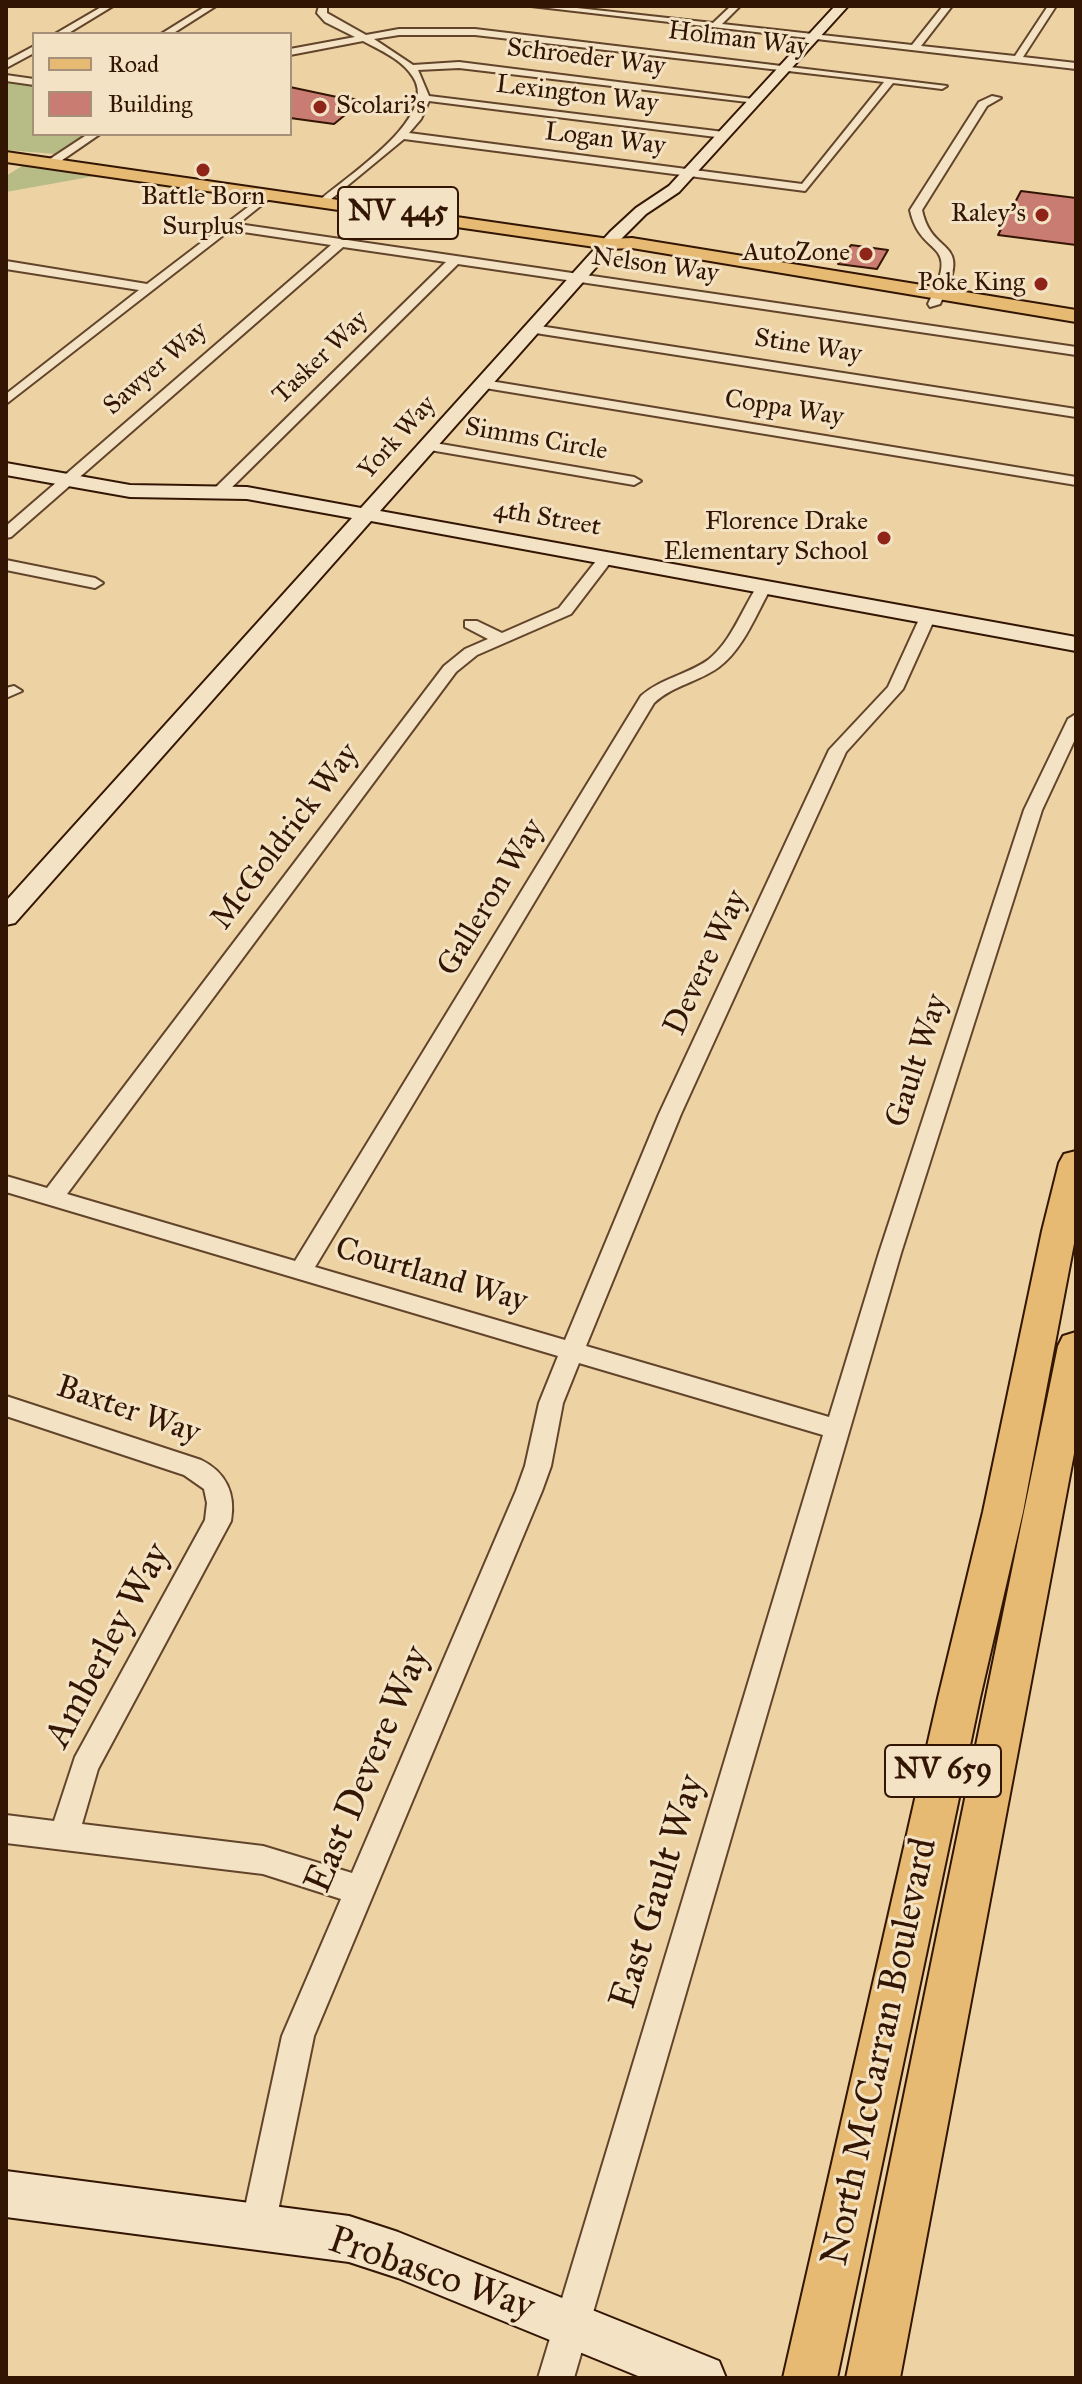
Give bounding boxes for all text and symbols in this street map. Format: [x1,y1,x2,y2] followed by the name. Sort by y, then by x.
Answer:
[666,16,810,64] street label: Holman Way
[32,32,292,136] legend
[505,33,667,83] street label: Schroeder Way
[108,49,159,79] text: Road
[494,70,660,120] street label: Lexington Way
[108,89,193,119] text: Building
[336,91,426,123] place label: Scolari's
[311,98,329,116] marker: Scolari's
[543,117,667,163] street label: Logan Way
[194,161,212,179] marker: Battle Born Surplus
[141,182,265,244] place label: Battle Born Surplus
[338,187,458,239] road number: NV 445
[951,199,1026,231] place label: Raley's
[1033,206,1051,224] marker: Raley's
[742,238,850,270] place label: AutoZone
[589,242,721,290] street label: Nelson Way
[857,245,875,263] marker: AutoZone
[918,268,1025,300] place label: Poke King
[1032,275,1050,293] marker: Poke King
[267,305,375,411] street label: Tasker Way
[98,316,214,422] street label: Sawyer Way
[752,323,864,371] street label: Stine Way
[722,384,846,434] street label: Coppa Way
[352,390,444,486] street label: York Way
[462,412,610,468] street label: Simms Circle
[491,494,603,544] street label: 4th Street
[664,507,868,568] place label: Florence Drake Elementary School
[875,529,893,547] marker: Florence Drake Elementary School
[203,736,369,938] street label: McGoldrick Way
[430,812,554,984] street label: Galleron Way
[657,884,757,1042] street label: Devere Way
[878,990,958,1132] street label: Gault Way
[331,1230,531,1322] street label: Courtland Way
[51,1369,205,1453] street label: Baxter Way
[36,1536,182,1756] street label: Amberley Way
[297,1640,441,1900] street label: East Devere Way
[885,1745,1001,1797] road number: NV 659
[602,1770,716,2014] street label: East Gault Way
[813,1834,949,2270] street label: North McCarran Boulevard
[322,2218,540,2332] street label: Probasco Way

